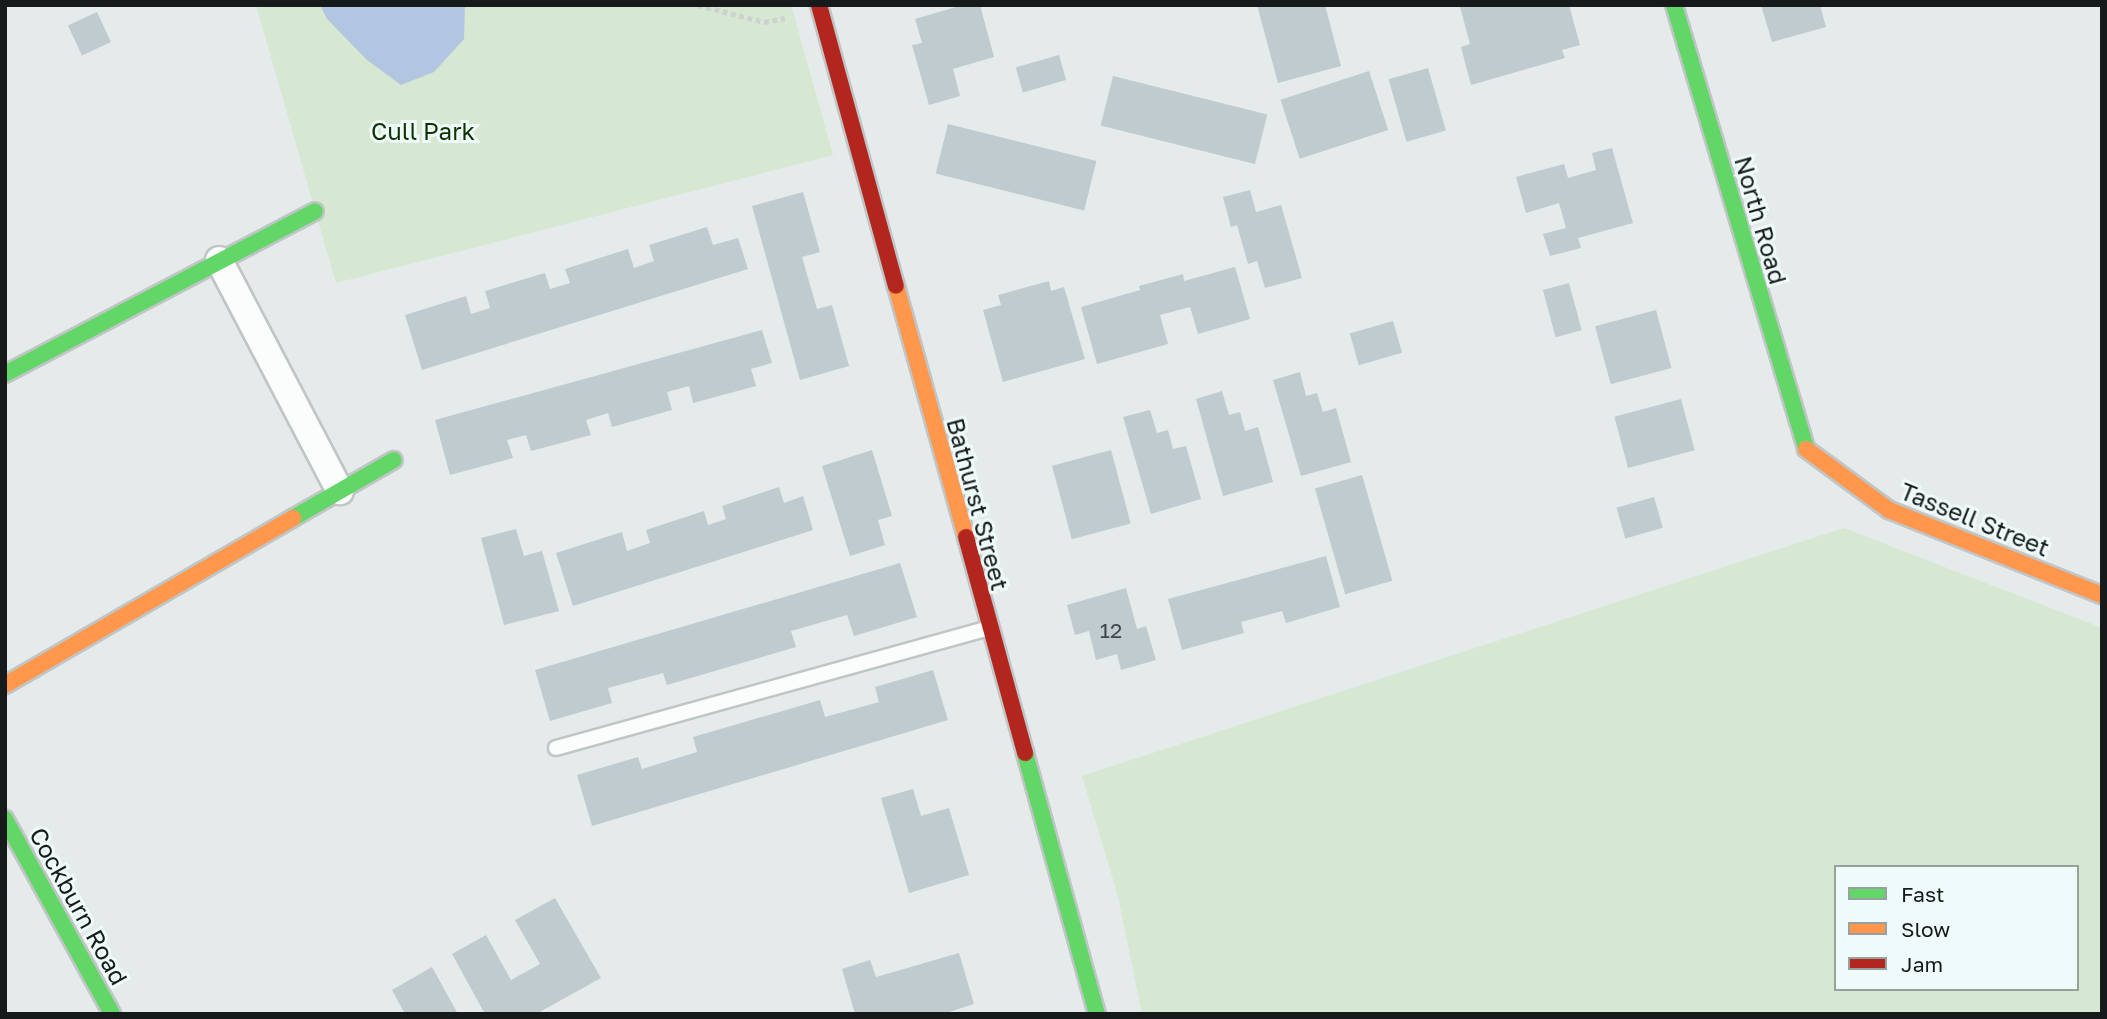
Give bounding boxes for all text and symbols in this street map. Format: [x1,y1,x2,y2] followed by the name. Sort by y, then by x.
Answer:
[371,117,475,145] park label: Cull Park
[1729,153,1793,287] street label: North Road
[941,415,1015,593] street label: Bathurst Street
[1896,476,2054,562] street label: Tassell Street
[1100,617,1122,643] house number: 12
[24,822,134,990] street label: Cockburn Road
[1834,865,2079,991] legend
[1901,881,1944,907] text: Fast
[1901,916,1950,942] text: Slow
[1901,951,1943,977] text: Jam

